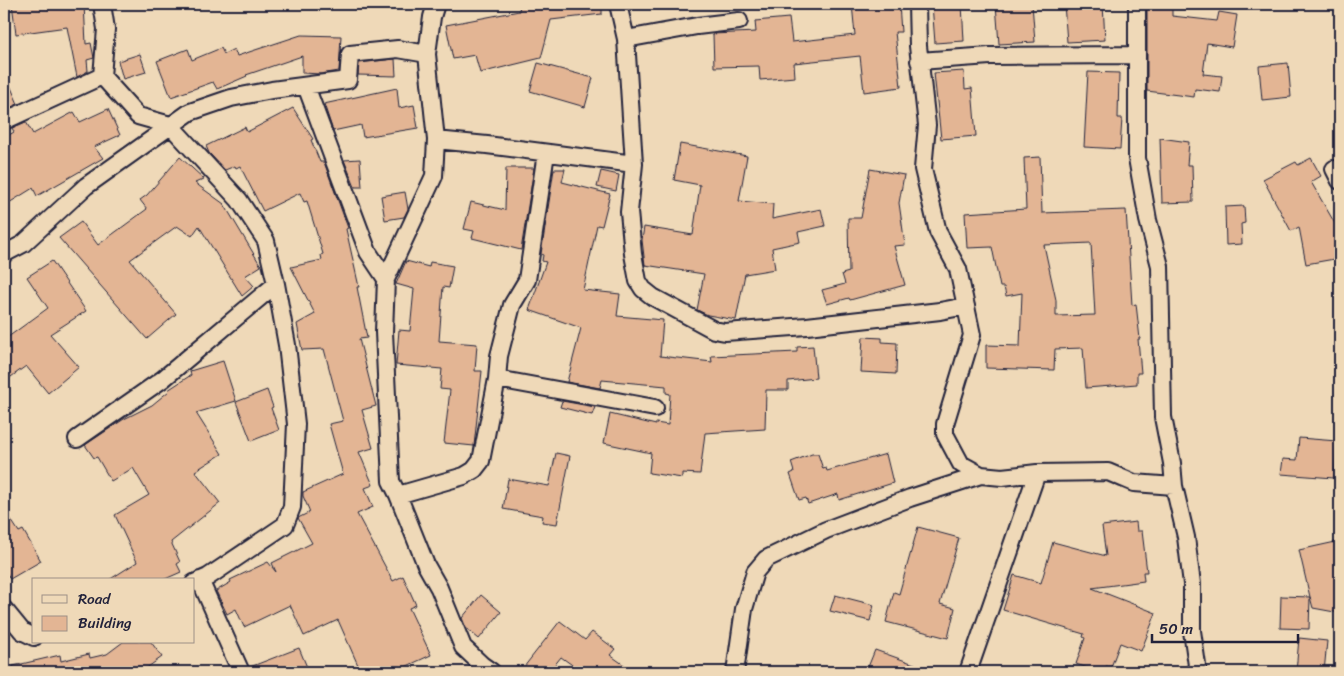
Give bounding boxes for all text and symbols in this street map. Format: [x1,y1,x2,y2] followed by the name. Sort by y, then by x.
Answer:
[32,578,195,644] legend
[78,586,111,612] text: Road
[78,610,132,636] text: Building
[1152,611,1298,643] scale bar
[1159,616,1194,642] text: 50 m

